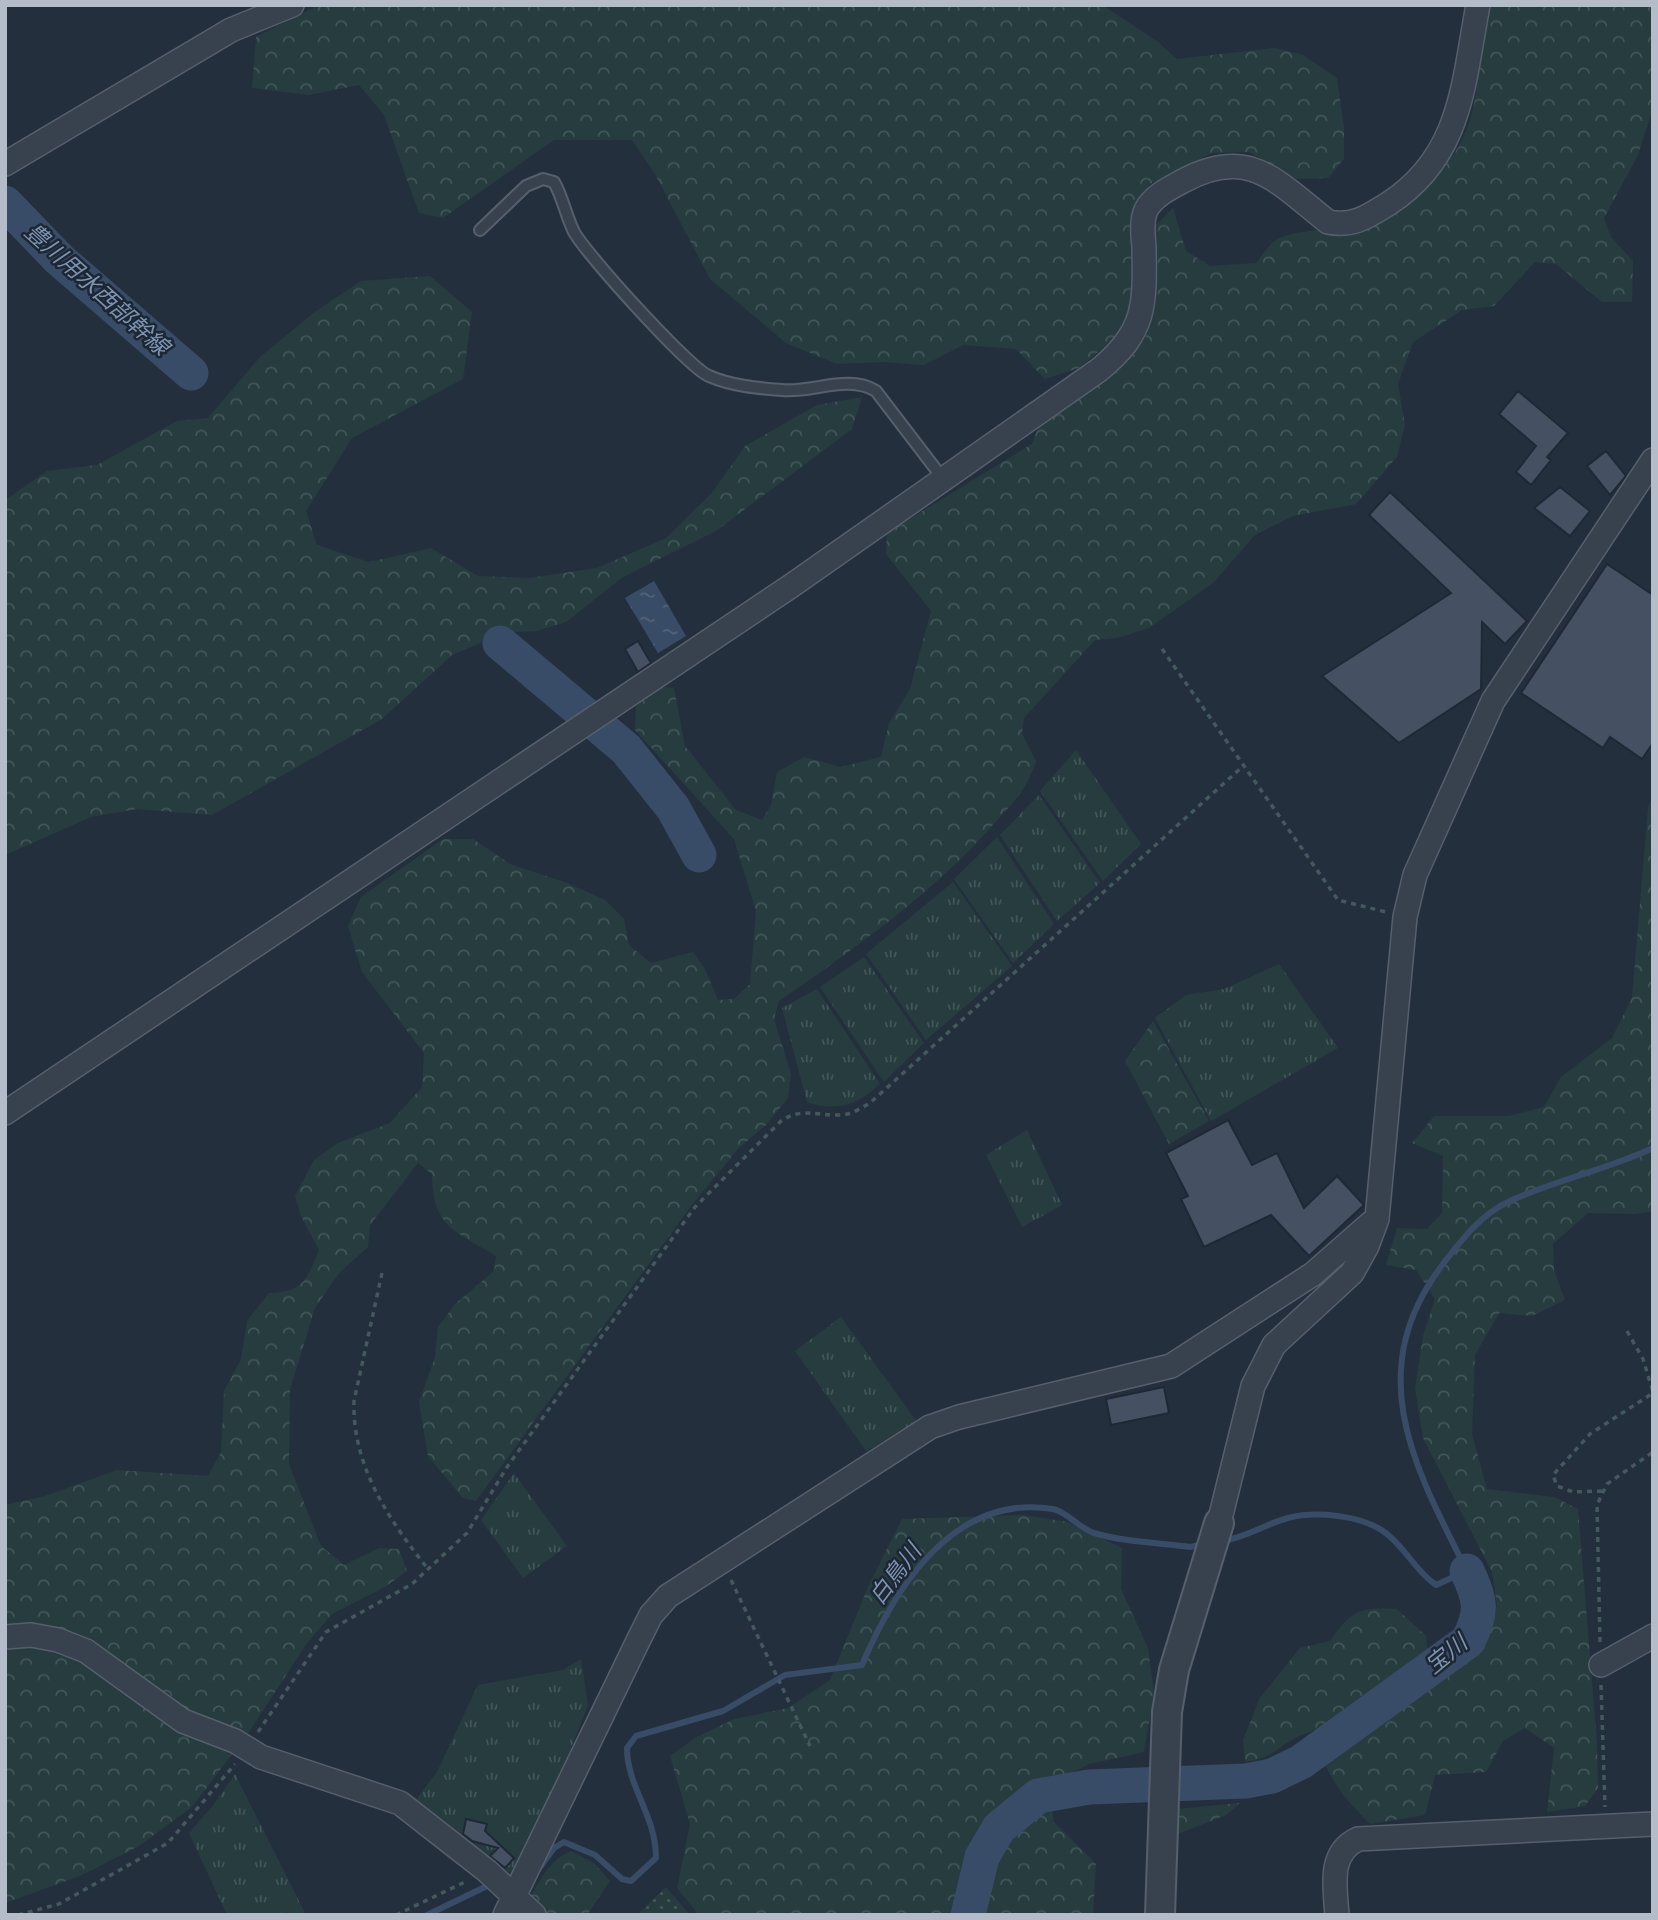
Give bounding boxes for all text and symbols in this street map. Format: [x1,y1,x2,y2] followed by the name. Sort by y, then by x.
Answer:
[19,216,178,363] water label: 豊川用水西部幹線
[862,1535,929,1610] water label: 白鳥川
[1419,1626,1475,1679] water label: 宝川

